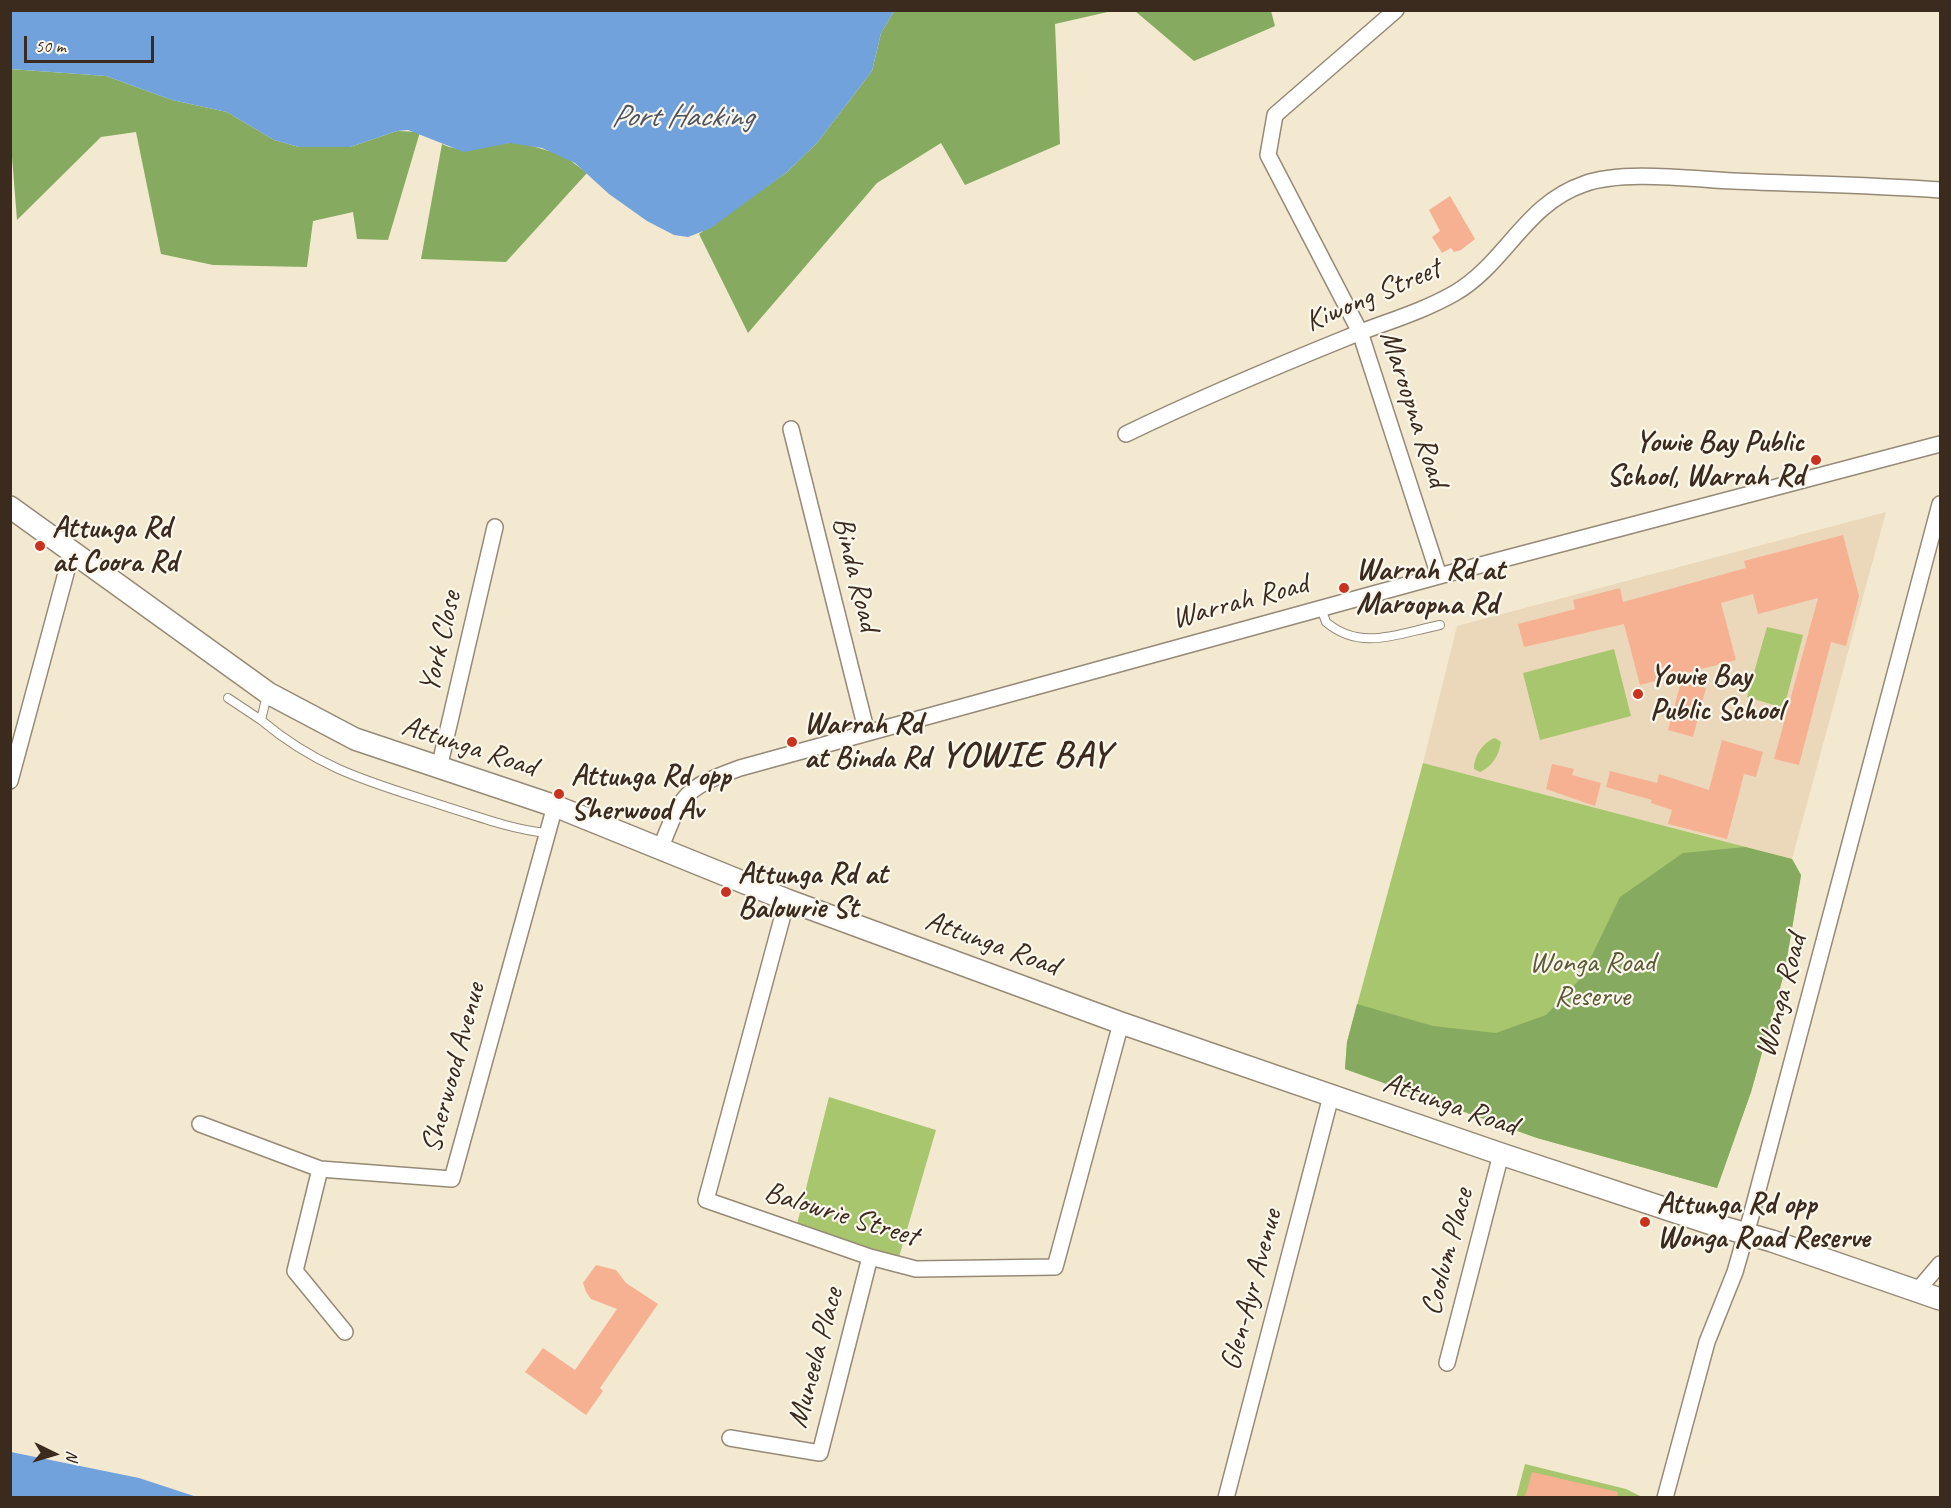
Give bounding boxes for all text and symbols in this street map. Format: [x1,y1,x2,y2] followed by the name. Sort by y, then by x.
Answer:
[27,24,158,62] scale bar
[35,35,66,57] text: 50 m
[611,99,753,137] water label: Port Hacking
[1300,251,1446,341] street label: Kiwong Street
[1371,326,1455,492] street label: Maroopna Road
[1607,425,1804,496] place label: Yowie Bay Public School, Warrah Rd
[1809,453,1823,467] marker: Yowie Bay Public School, Warrah Rd
[52,511,177,582] place label: Attunga Rd at Coora Rd
[823,513,887,635] street label: Binda Road
[33,539,47,553] marker: Attunga Rd at Coora Rd
[1356,553,1505,624] place label: Warrah Rd at Maroopna Rd
[1168,567,1312,637] street label: Warrah Road
[1337,581,1351,595] marker: Warrah Rd at Maroopna Rd
[412,588,470,696] street label: York Close
[1650,659,1783,730] place label: Yowie Bay Public School
[1631,687,1645,701] marker: Yowie Bay Public School
[804,707,930,777] place label: Warrah Rd at Binda Rd
[397,708,541,786] street label: Attunga Road
[785,735,799,749] marker: Warrah Rd at Binda Rd
[940,735,1112,779] district label: YOWIE BAY
[571,759,730,830] place label: Attunga Rd opp Sherwood Av
[552,787,566,801] marker: Attunga Rd opp Sherwood Av
[738,857,887,928] place label: Attunga Rd at Balowrie St
[719,885,733,899] marker: Attunga Rd at Balowrie St
[920,903,1064,985] street label: Attunga Road
[1748,931,1816,1061] street label: Wonga Road
[1529,945,1655,1016] park label: Wonga Road Reserve
[414,979,494,1157] street label: Sherwood Avenue
[1378,1065,1522,1145] street label: Attunga Road
[760,1175,922,1255] street label: Balowrie Street
[1414,1185,1482,1319] street label: Coolum Place
[1657,1187,1870,1258] place label: Attunga Rd opp Wonga Road Reserve
[1213,1206,1291,1374] street label: Glen-Ayr Avenue
[1638,1215,1652,1229] marker: Attunga Rd opp Wonga Road Reserve
[780,1284,852,1432] street label: Muneela Place
[24,1424,84,1484] north arrow
[62,1450,82,1461] text: N

